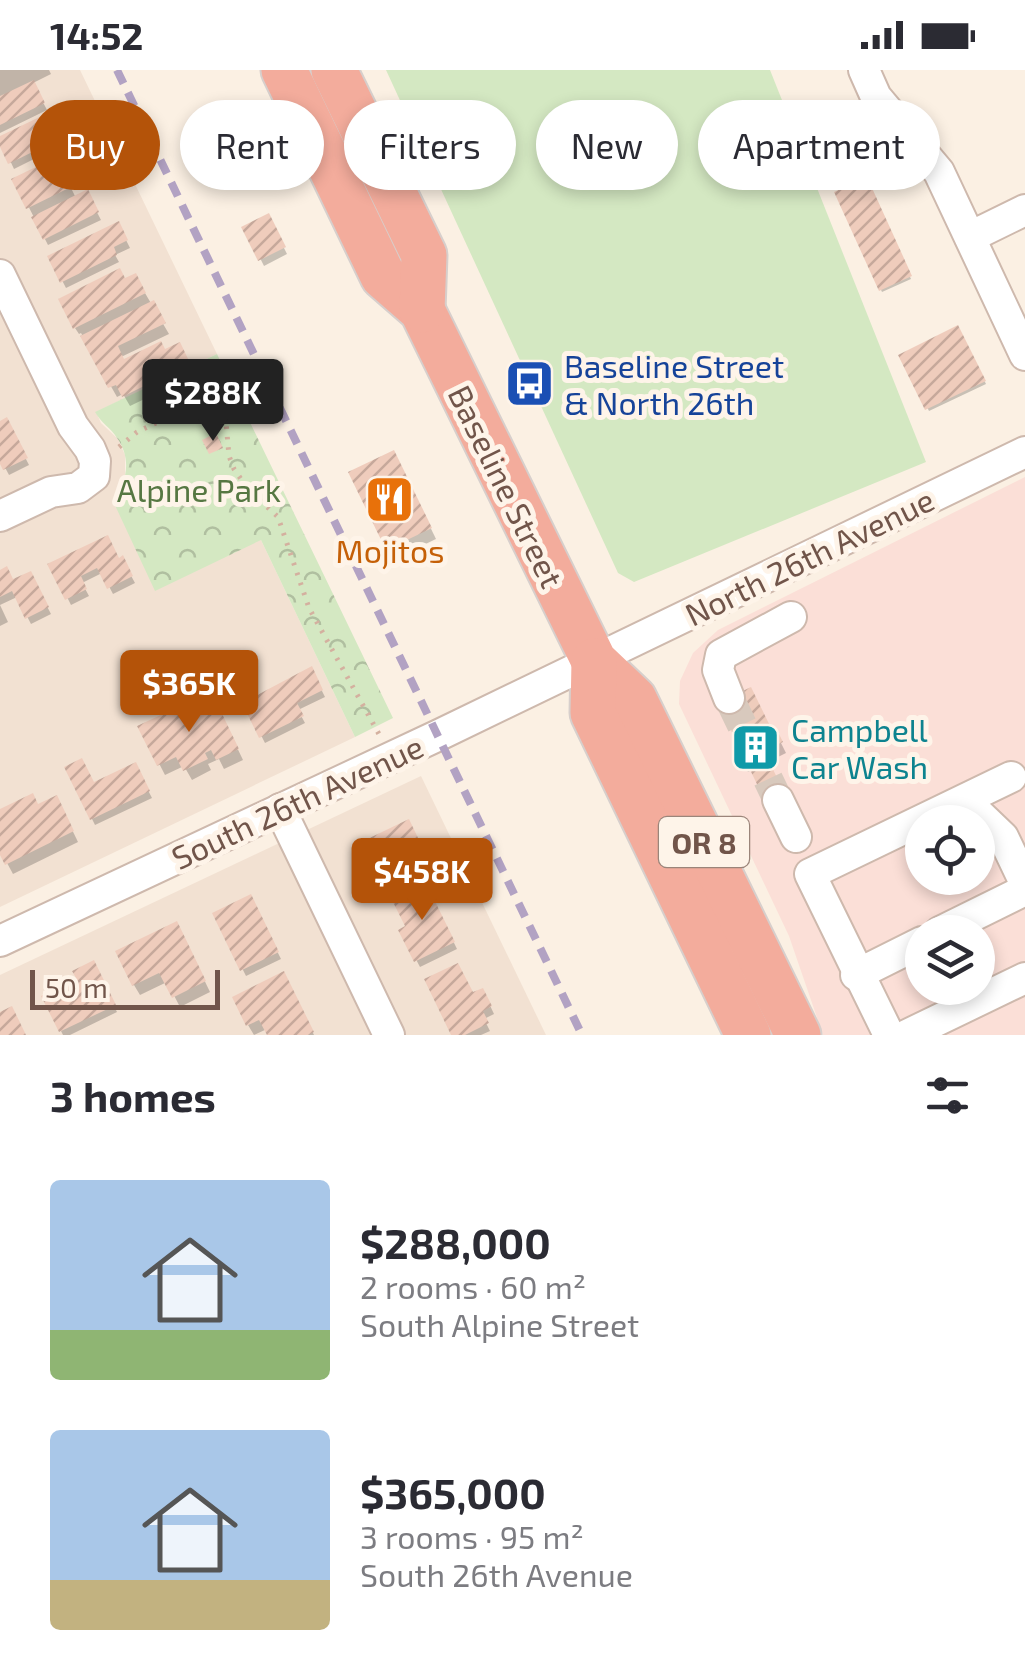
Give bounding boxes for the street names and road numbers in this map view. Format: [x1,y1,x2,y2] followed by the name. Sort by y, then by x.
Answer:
[442,379,572,593] street label: Baseline Street
[678,479,940,633] street label: North 26th Avenue
[165,726,429,876] street label: South 26th Avenue
[659,817,749,867] road number: OR 8

